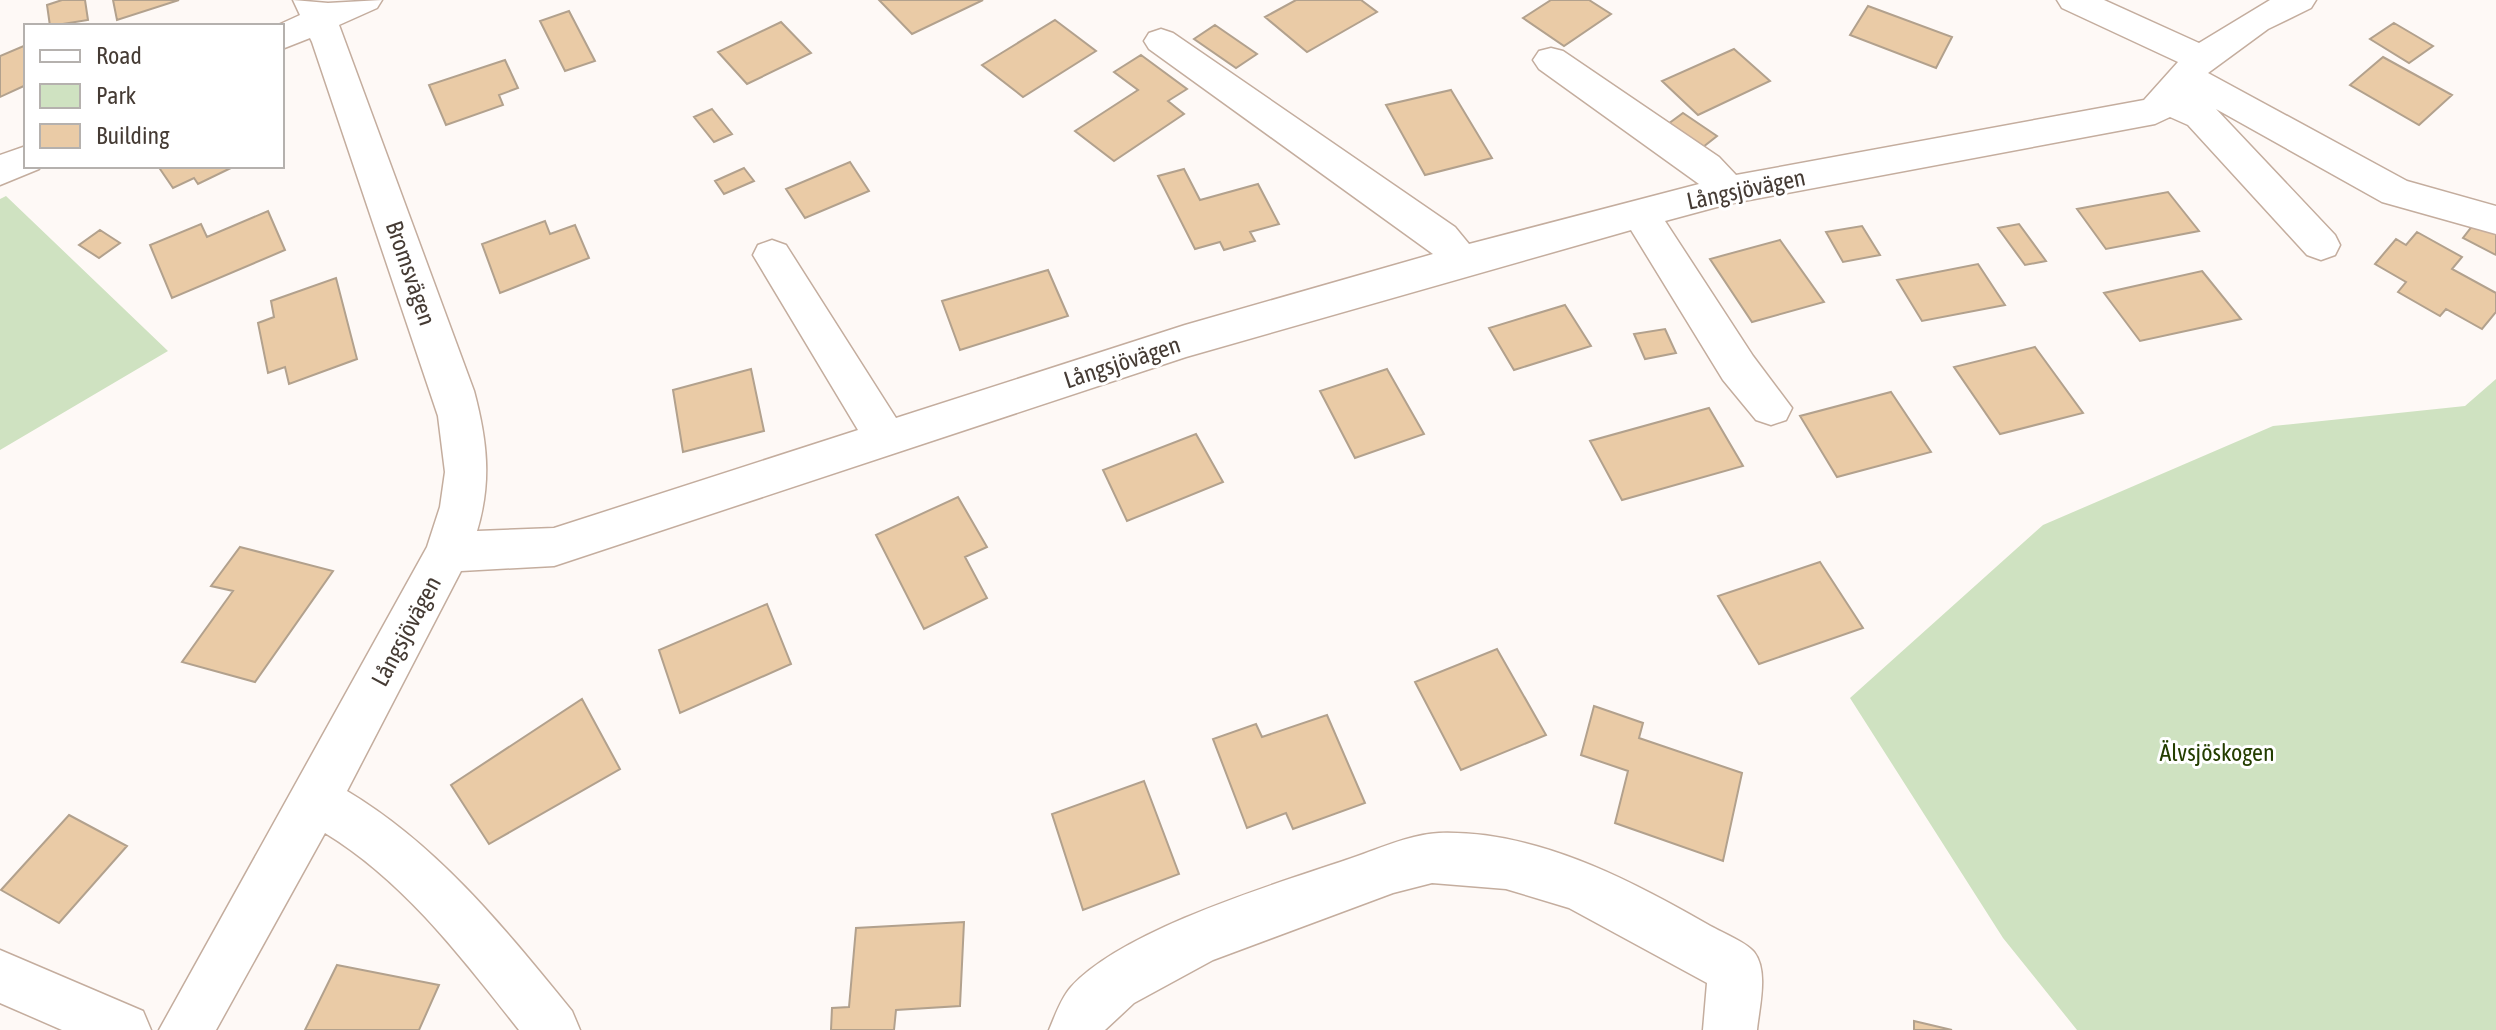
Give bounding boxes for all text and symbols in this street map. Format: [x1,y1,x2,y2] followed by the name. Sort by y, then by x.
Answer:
[24,24,284,168] legend
[96,42,142,69] text: Road
[96,82,137,109] text: Park
[96,122,170,149] text: Building
[1684,163,1808,215] street label: Långsjövägen
[381,217,441,329] street label: Bromsvägen
[1060,331,1184,393] street label: Långsjövägen
[366,571,446,691] street label: Långsjövägen
[2159,739,2275,766] park label: Älvsjöskogen

